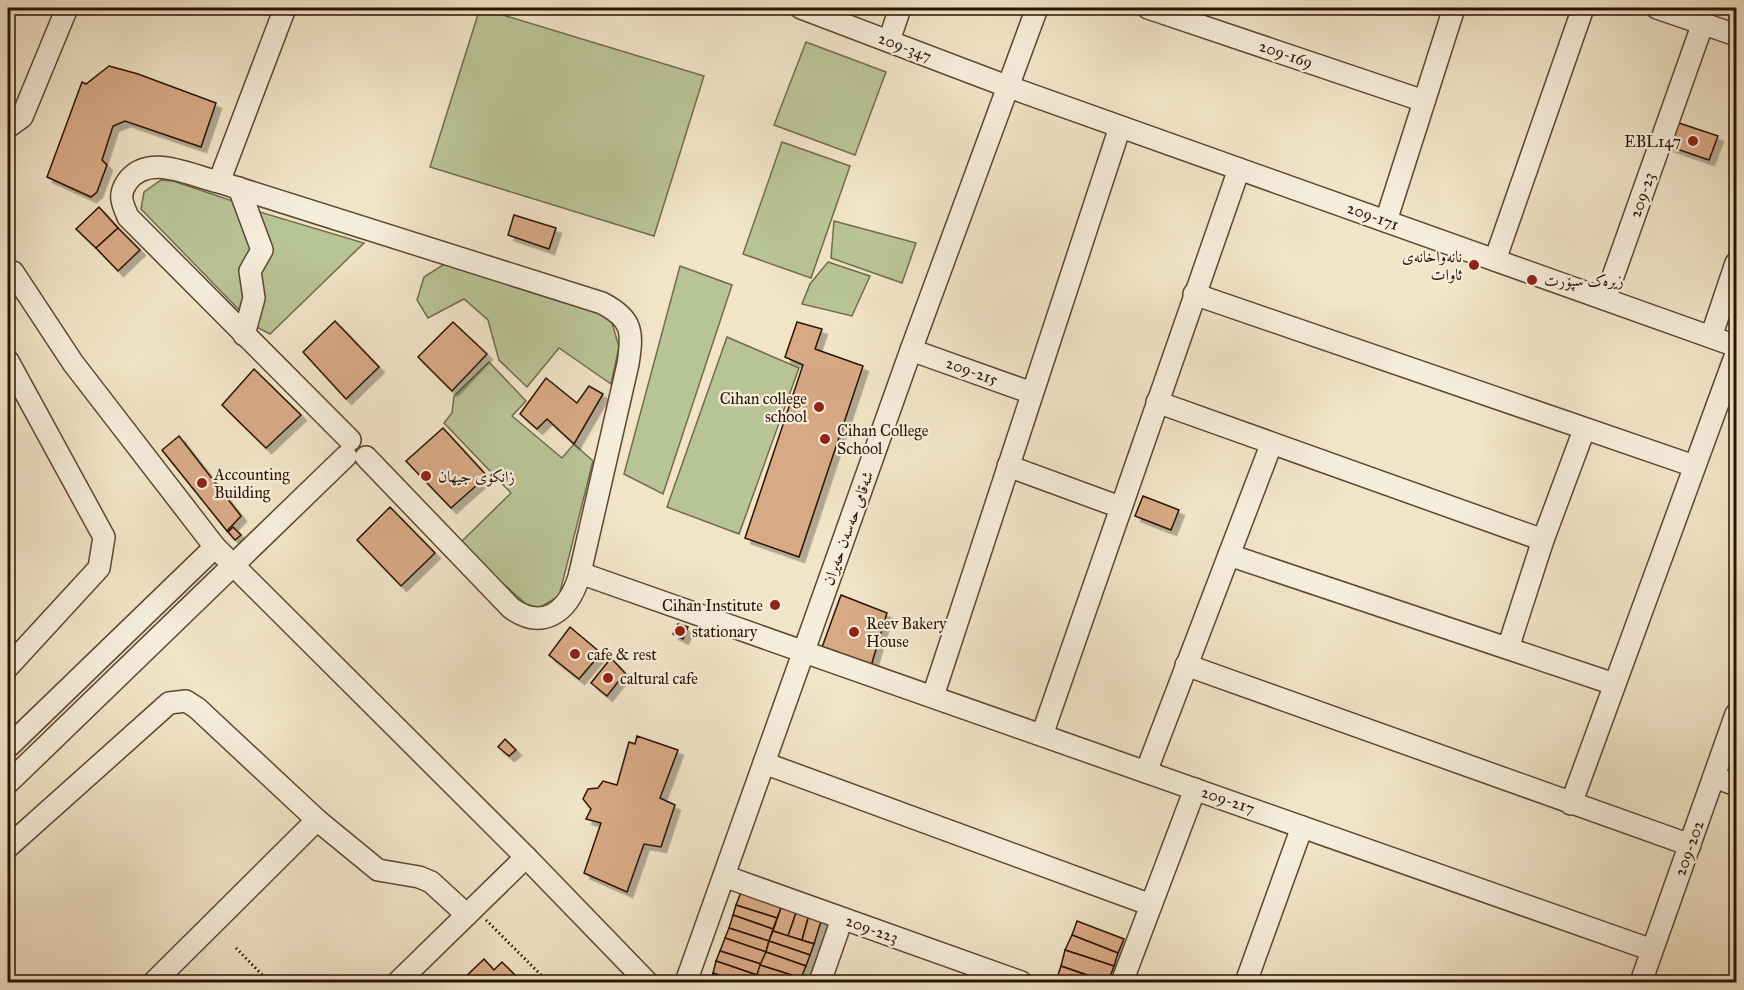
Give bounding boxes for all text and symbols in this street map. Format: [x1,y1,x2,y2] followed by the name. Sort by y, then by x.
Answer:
[876,28,934,66] street label: 209-347
[1257,36,1315,72] street label: 209-169
[1624,132,1681,151] place label: EBL147
[1686,134,1700,148] marker: EBL147
[1625,170,1659,220] street label: 209-23
[1345,198,1401,234] street label: 209-171
[1402,247,1463,284] place label: نانەواخانەی ئاوات
[1467,258,1481,272] marker: نانەواخانەی ئاوات
[1544,271,1624,292] place label: زیرەک سپۆرت
[1525,273,1539,287] marker: زیرەک سپۆرت
[943,353,1001,389] street label: 209-215
[720,389,808,426] place label: Cihan college school
[812,400,826,414] marker: Cihan college school
[837,421,929,458] place label: Cihan College School
[818,432,832,446] marker: Cihan College School
[213,465,290,503] place label: Accounting Building
[438,467,515,487] place label: زانکۆی جیھان
[819,468,877,588] street label: شەقامی حەسەن حەیران
[419,469,433,483] marker: زانکۆی جیھان
[195,476,209,490] marker: Accounting Building
[662,596,763,615] place label: Cihan Institute
[768,598,782,612] marker: Cihan Institute
[866,614,947,651] place label: Reev Bakery House
[692,622,758,641] place label: stationary
[673,624,687,638] marker: stationary
[847,625,861,639] marker: Reev Bakery House
[587,645,657,664] place label: cafe & rest
[568,647,582,661] marker: cafe & rest
[620,669,698,688] place label: caltural cafe
[601,671,615,685] marker: caltural cafe
[1199,782,1257,818] street label: 209-217
[1670,818,1708,878] street label: 209-202
[843,911,901,947] street label: 209-223

